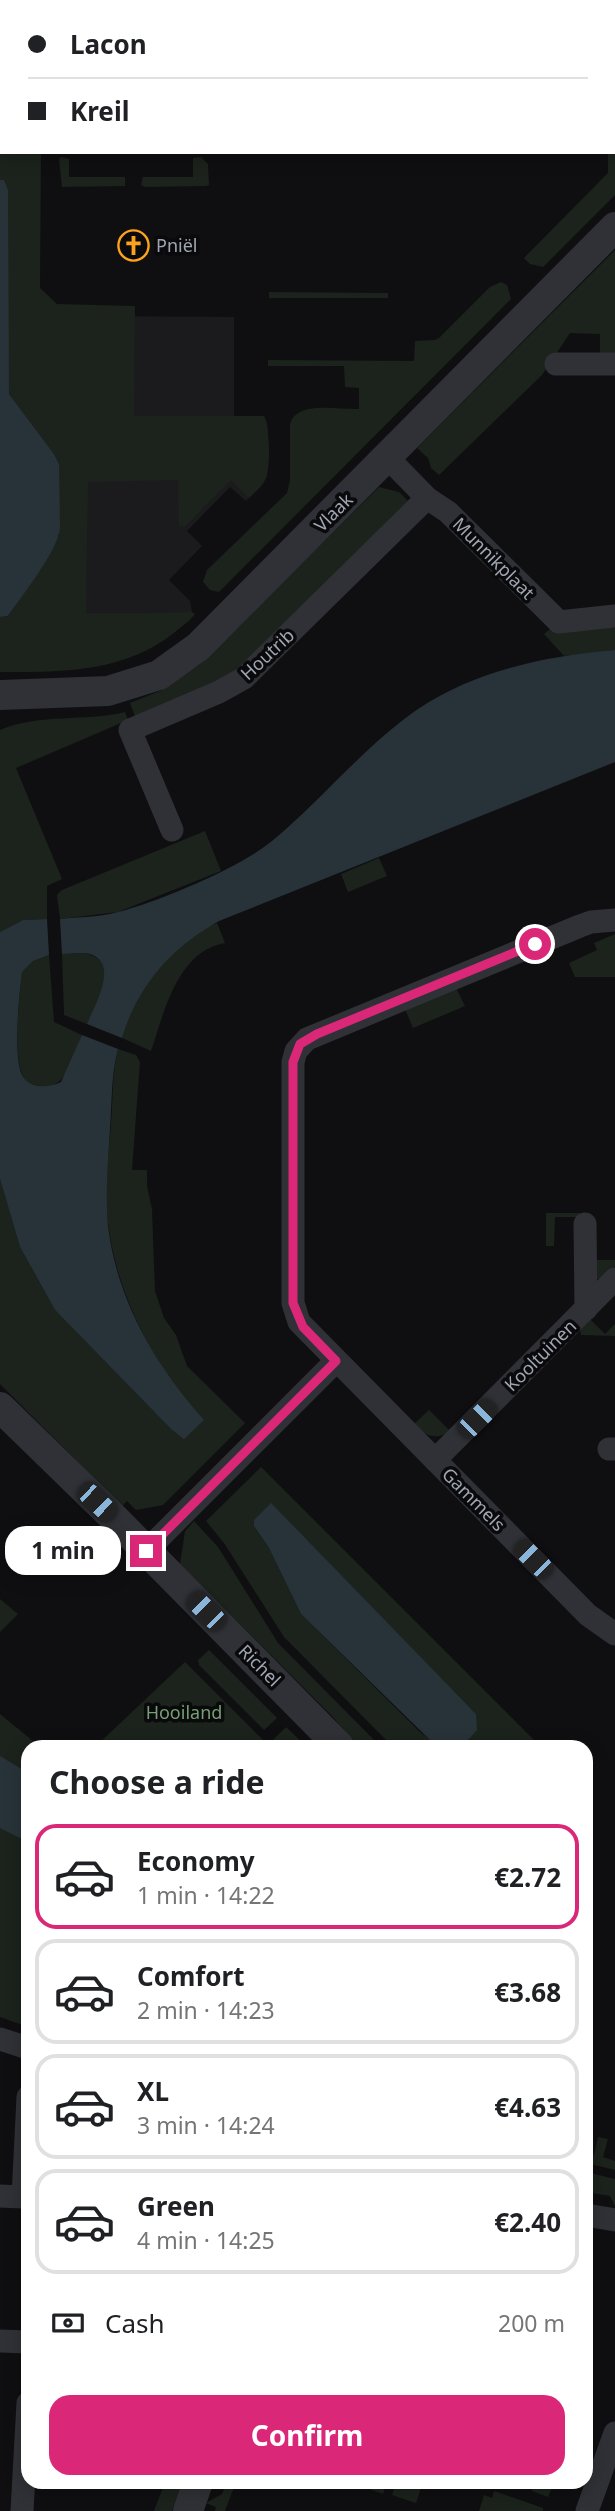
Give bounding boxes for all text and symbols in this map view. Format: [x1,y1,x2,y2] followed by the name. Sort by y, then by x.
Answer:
[70,26,147,62] text: Lacon
[70,93,129,129] text: Kreil
[116,228,150,262] church icon: Pniël
[156,233,197,257] place label: Pniël
[309,487,358,536] street label: Vlaak
[448,512,540,604] street label: Munnikplaat
[235,623,299,685] street label: Houtrib
[519,928,551,960] route start
[499,1314,581,1396] street label: Kooltuinen
[455,1397,500,1441] car
[437,1462,511,1536] street label: Gammels
[75,1480,120,1524] car
[6,1526,122,1576] callout: 1 min
[31,1534,95,1566] text: 1 min
[130,1535,162,1567] route end
[511,1537,556,1581] car
[184,1589,229,1633] car
[234,1639,286,1691] street label: Richel
[146,1700,222,1724] park label: Hooiland
[49,1760,265,1803] text: Choose a ride
[137,1843,255,1879] text: Economy
[53,1845,116,1908] icon: car
[494,1859,561,1895] text: €2.72
[137,1879,275,1911] text: 1 min · 14:22
[137,1958,245,1994] text: Comfort
[53,1960,116,2023] icon: car
[494,1974,561,2010] text: €3.68
[137,1994,275,2026] text: 2 min · 14:23
[137,2073,169,2109] text: XL
[53,2075,116,2138] icon: car
[494,2089,561,2125] text: €4.63
[137,2109,275,2141] text: 3 min · 14:24
[137,2188,215,2224] text: Green
[53,2190,116,2253] icon: car
[494,2204,561,2240] text: €2.40
[137,2224,275,2256] text: 4 min · 14:25
[49,2304,87,2342] icon: cash
[105,2305,165,2341] text: Cash
[498,2307,565,2339] text: 200 m
[49,2395,565,2475] button: Confirm

